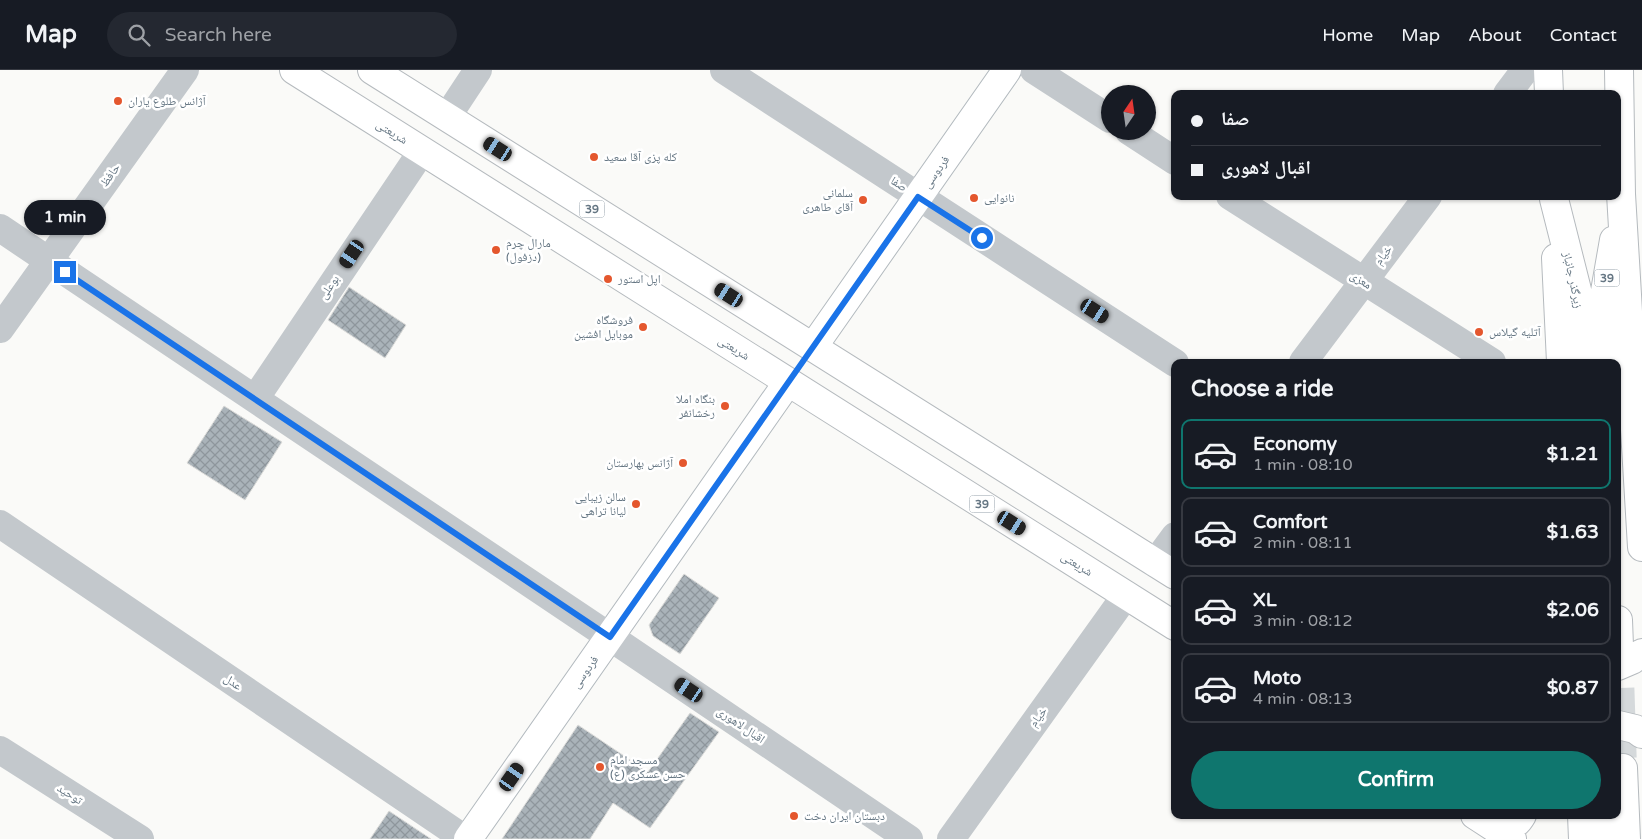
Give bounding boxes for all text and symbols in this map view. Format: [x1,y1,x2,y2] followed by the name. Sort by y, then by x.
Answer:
[107,12,457,57] search box
[25,20,77,49] text: Map
[125,21,153,49] icon: search
[165,24,272,46] text: Search here
[1322,24,1373,46] text: Home
[1401,24,1440,46] text: Map
[1468,24,1522,46] text: About
[1550,24,1617,46] text: Contact
[1101,85,1156,140] north arrow
[1101,85,1156,140] map controls
[128,94,206,109] place label: آژانس طلوع یاران
[112,95,124,107] marker: آژانس طلوع یاران
[1221,108,1249,130] text: صفا
[374,117,410,147] street label: شریعتی
[481,135,514,163] car
[604,150,677,164] place label: کله پزی آقا سعید
[588,151,600,163] marker: کله پزی آقا سعید
[920,153,952,191] street label: فردوسی
[1221,157,1311,179] text: اقبال لاهوری
[97,160,123,189] street label: حافظ
[888,173,910,195] street label: صفا
[802,186,854,214] place label: سلمانی آقای طاهری
[984,191,1014,205] place label: نانوایی
[968,192,980,204] marker: نانوایی
[857,194,869,206] marker: سلمانی آقای طاهری
[24,200,106,234] callout: 1 min
[580,200,604,218] road number: 39
[44,207,86,227] text: 1 min
[971,227,993,249] route start
[506,236,551,264] place label: مارال چرم (دزفول)
[337,237,366,271] car
[1371,242,1396,268] street label: خیام
[490,244,502,256] marker: مارال چرم (دزفول)
[1560,250,1586,310] street label: زیرگذر جانباز
[54,261,76,283] route end
[1348,268,1374,292] street label: معزی
[1594,270,1620,287] road number: 39
[316,272,342,302] street label: بوعلی
[617,272,661,286] place label: اپل استور
[602,273,614,285] marker: اپل استور
[712,281,745,309] car
[1078,297,1111,325] car
[574,313,633,341] place label: فروشگاه موبایل افشین
[637,321,649,333] marker: فروشگاه موبایل افشین
[1489,325,1542,339] place label: آتلیه گیلاس
[1473,326,1485,338] marker: آتلیه گیلاس
[716,333,752,363] street label: شریعتی
[1191,376,1334,402] text: Choose a ride
[676,392,715,420] place label: بنگاه املا رخشانفر
[719,400,731,412] marker: بنگاه املا رخشانفر
[1193,432,1238,477] icon: car
[1253,433,1337,455] text: Economy
[1547,443,1599,465] text: $1.21
[1253,455,1352,475] text: 1 min · 08:10
[606,456,674,470] place label: آژانس بهارستان
[677,457,689,469] marker: آژانس بهارستان
[575,490,626,518] place label: سالن زیبایی لیانا تراهی
[970,496,994,512] road number: 39
[630,498,642,510] marker: سالن زیبایی لیانا تراهی
[995,509,1028,537] car
[1193,510,1238,555] icon: car
[1253,511,1327,533] text: Comfort
[1547,521,1599,543] text: $1.63
[1253,533,1352,553] text: 2 min · 08:11
[1059,549,1095,579] street label: شریعتی
[1193,588,1238,633] icon: car
[1253,589,1277,611] text: XL
[1547,599,1599,621] text: $2.06
[1253,611,1352,631] text: 3 min · 08:12
[569,653,601,691] street label: فردوسی
[1193,666,1238,711] icon: car
[1253,667,1301,689] text: Moto
[221,671,245,693] street label: عدل
[672,675,705,705] car
[1547,677,1599,699] text: $0.87
[1253,689,1352,709] text: 4 min · 08:13
[714,704,768,746] street label: اقبال لاهوری
[1026,704,1051,730] street label: خیام
[1191,751,1601,809] button: Confirm
[610,753,686,782] place label: مسجد امام حسن عسکری (ع)
[497,760,526,794] car
[594,761,606,773] marker: مسجد امام حسن عسکری (ع)
[55,781,86,808] street label: توحید
[804,809,885,823] place label: دبستان ایران دخت
[788,810,800,822] marker: دبستان ایران دخت

